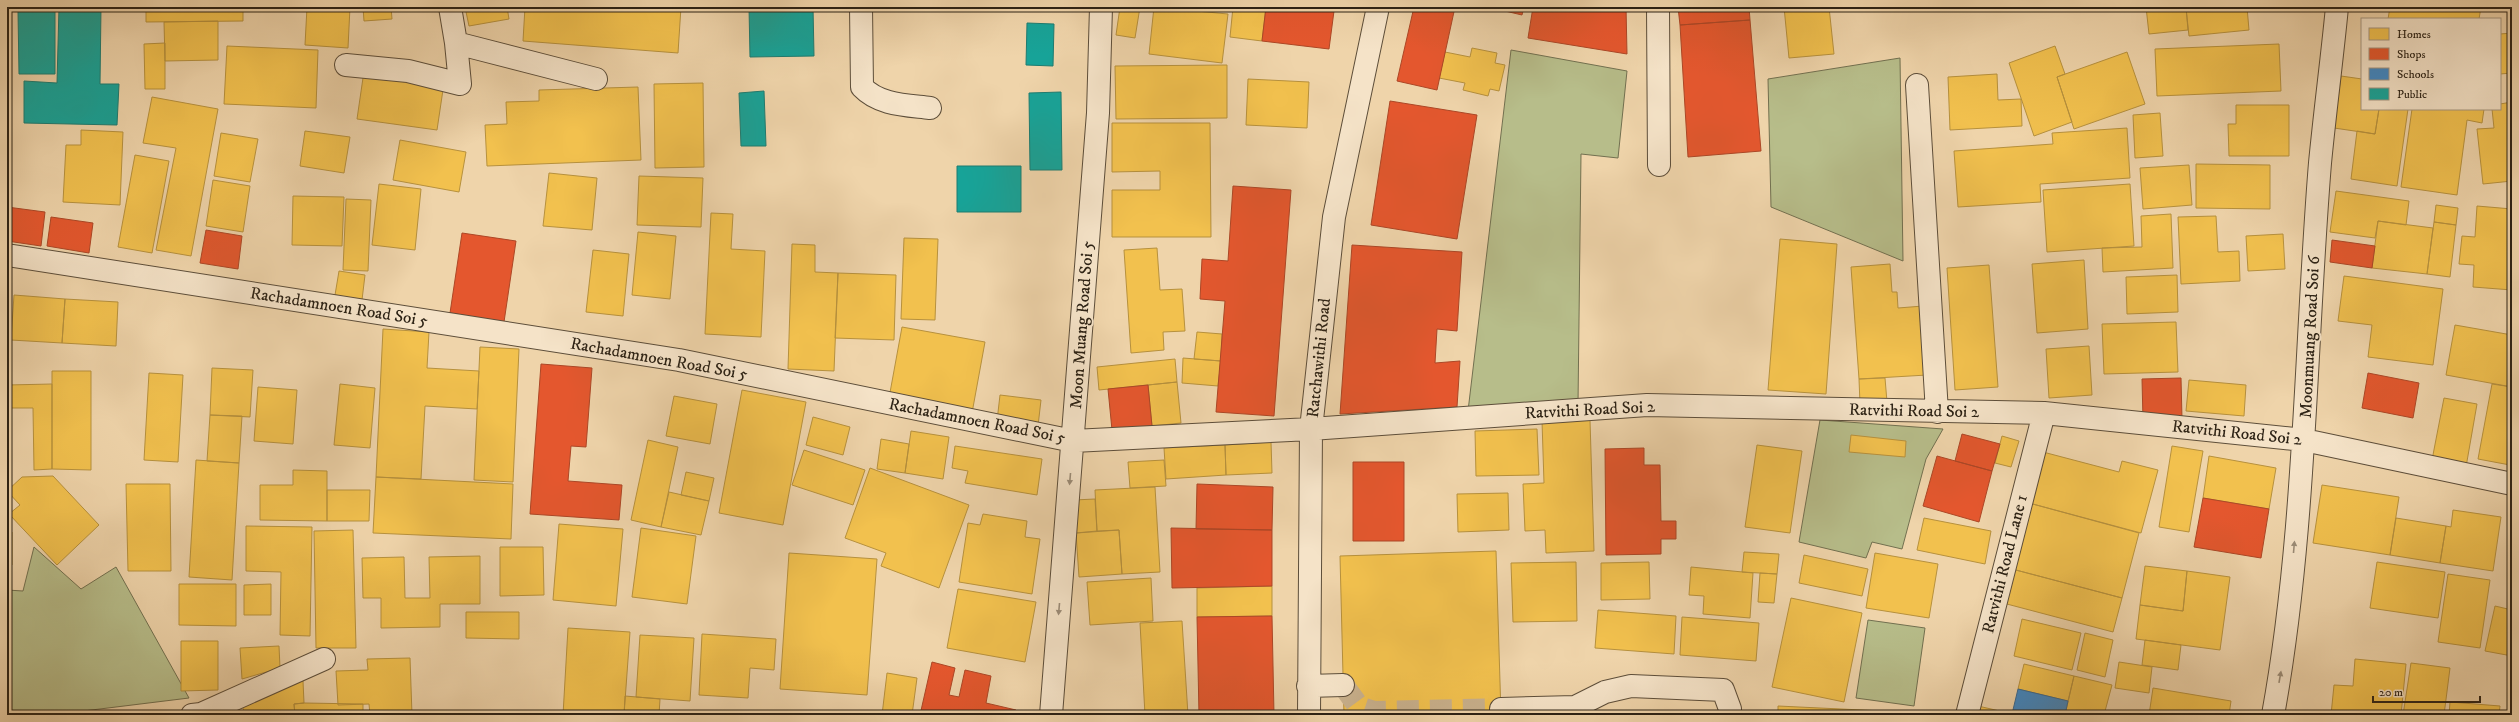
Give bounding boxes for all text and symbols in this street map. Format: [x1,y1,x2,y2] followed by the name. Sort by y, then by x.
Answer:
[2361,18,2501,110] legend
[2397,27,2431,42] text: Homes
[2397,47,2425,62] text: Shops
[2397,67,2434,82] text: Schools
[2397,87,2427,102] text: Public
[1065,240,1099,410] street label: Moon Muang Road Soi 5
[2295,254,2325,419] street label: Moonmuang Road Soi 6
[249,282,430,332] street label: Rachadamnoen Road Soi 5
[1302,297,1336,419] street label: Ratchawithi Road
[569,333,750,386] street label: Rachadamnoen Road Soi 5
[887,393,1068,449] street label: Rachadamnoen Road Soi 5
[1524,396,1656,424] street label: Ratvithi Road Soi 2
[1849,399,1980,423] street label: Ratvithi Road Soi 2
[2171,415,2304,451] street label: Ratvithi Road Soi 2
[1067,473,1073,485] one-way arrow
[1977,492,2033,636] street label: Ratvithi Road Lane 1
[2291,541,2298,553] one-way arrow
[1056,603,1063,615] one-way arrow
[2277,670,2283,683] one-way arrow
[2373,678,2480,704] scale bar
[2379,685,2403,700] text: 20 m

